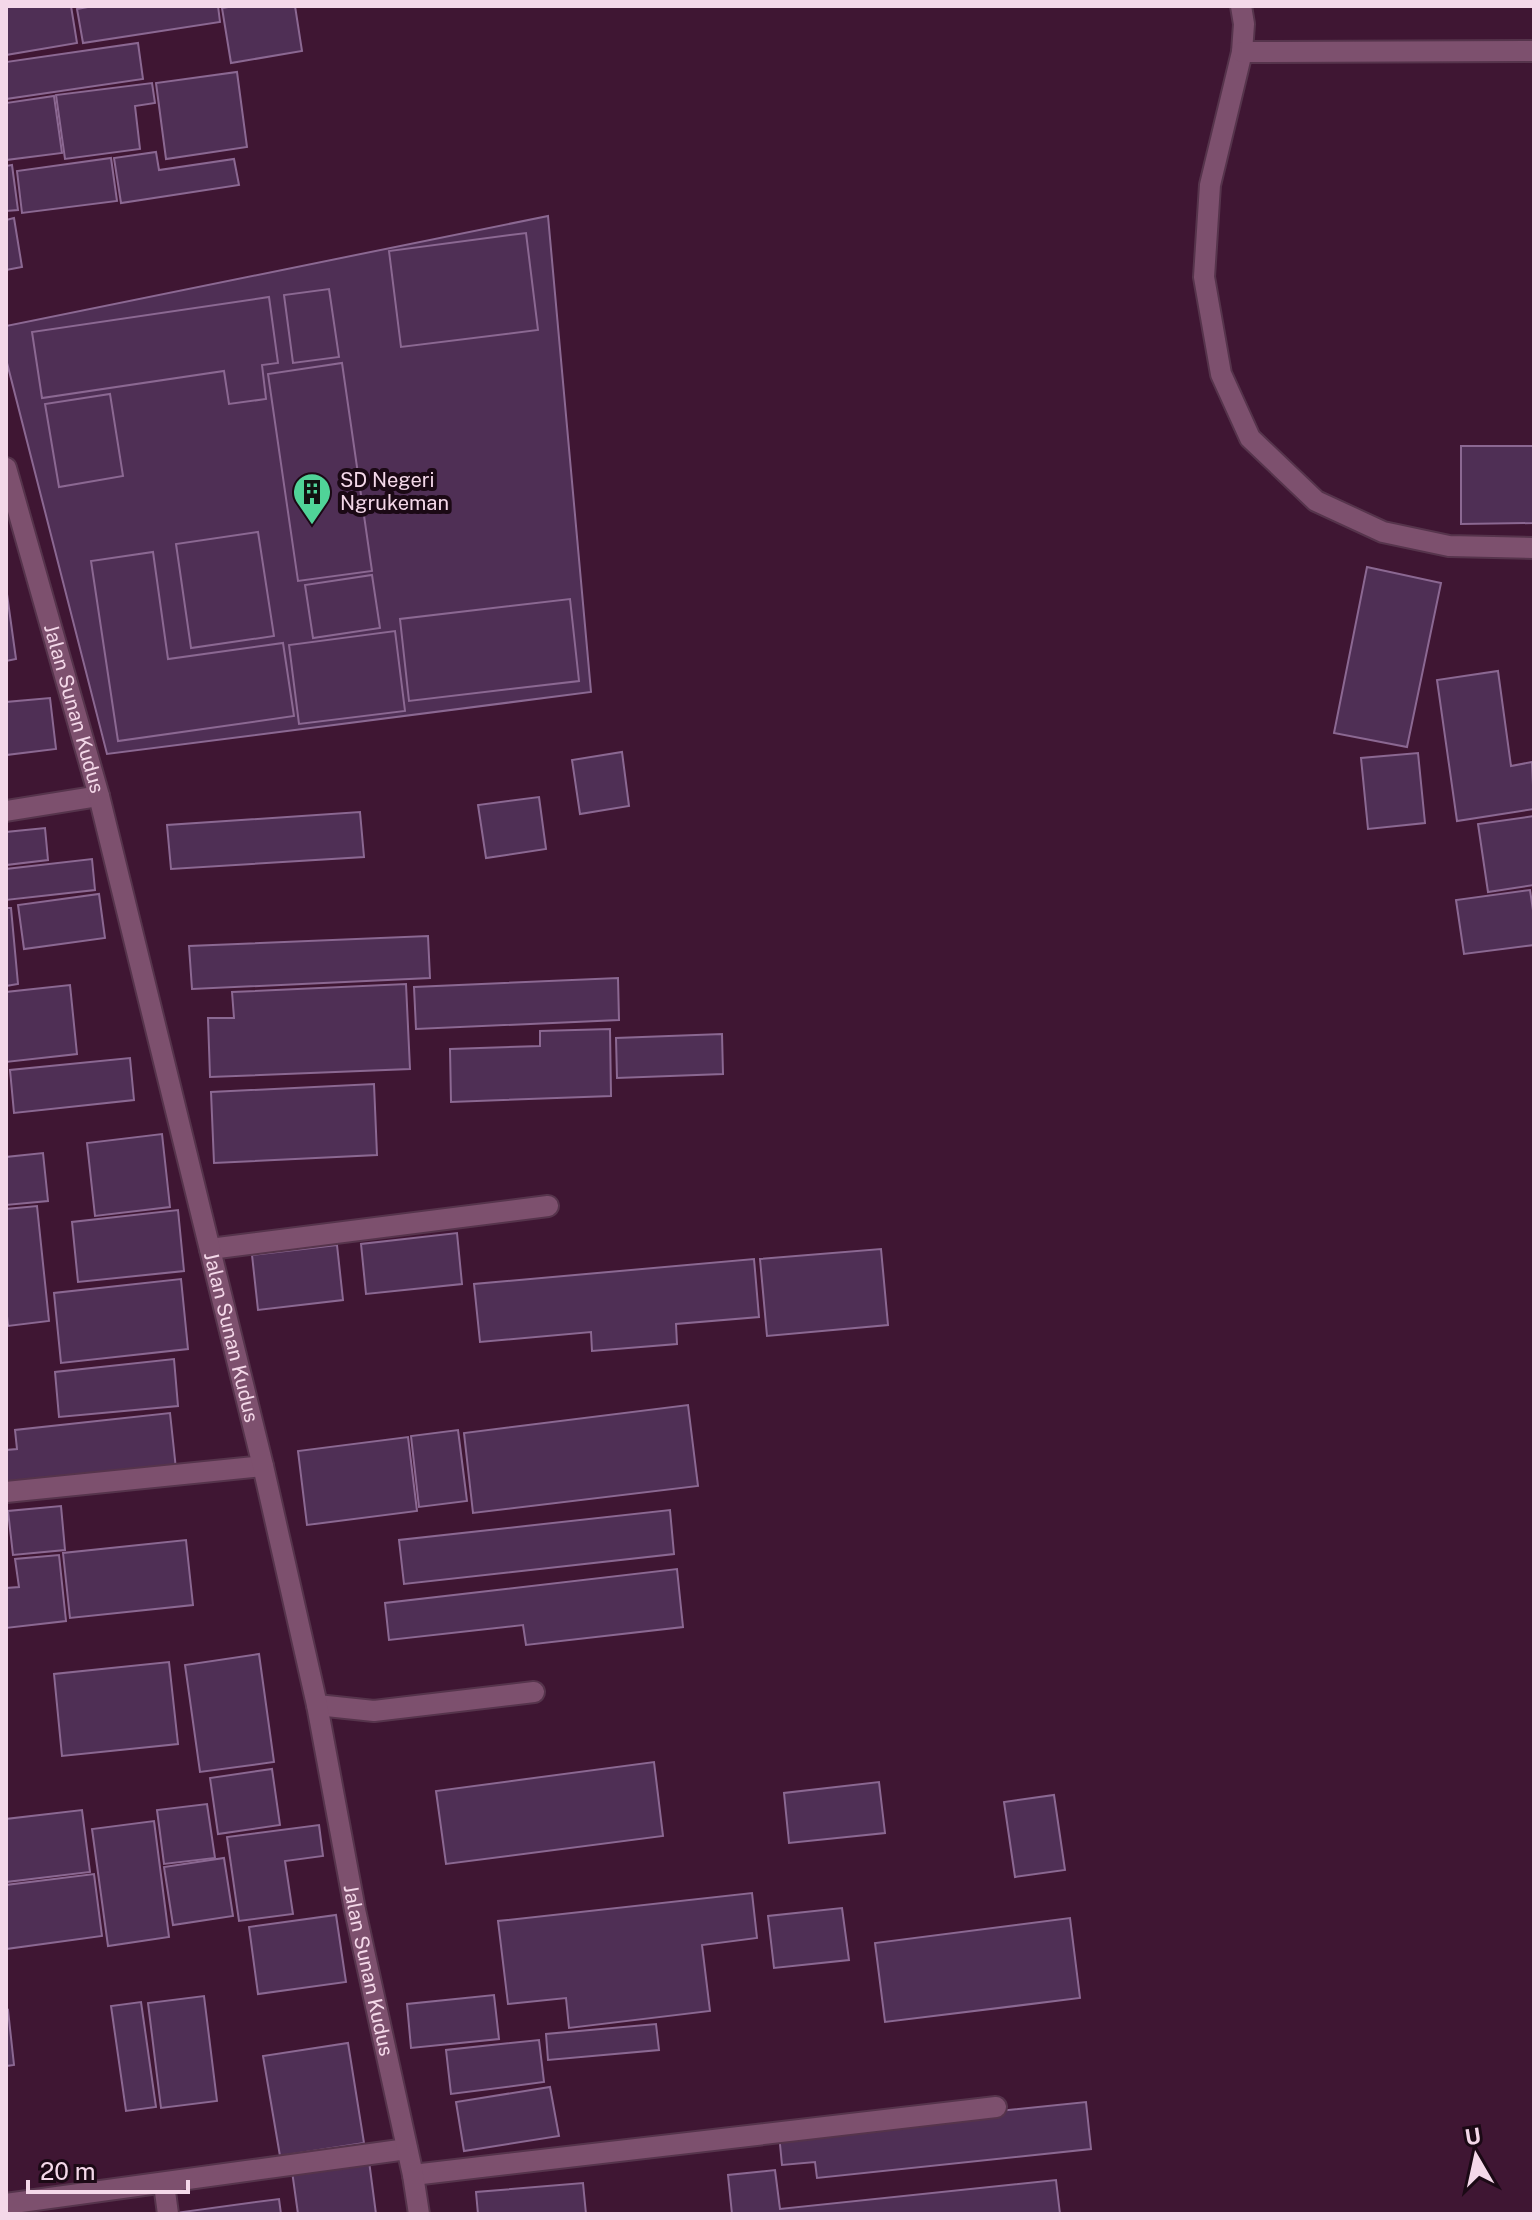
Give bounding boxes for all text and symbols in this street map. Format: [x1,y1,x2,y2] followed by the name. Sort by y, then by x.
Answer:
[340,468,449,515] place label: SD Negeri Ngrukeman
[291,471,333,526] building icon: SD Negeri Ngrukeman
[39,621,110,796] street label: Jalan Sunan Kudus
[199,1249,264,1425] street label: Jalan Sunan Kudus
[339,1883,399,2058] street label: Jalan Sunan Kudus
[1436,2116,1516,2196] north arrow
[1463,2122,1483,2150] text: U
[28,2144,188,2194] scale bar
[40,2157,96,2185] text: 20 m

